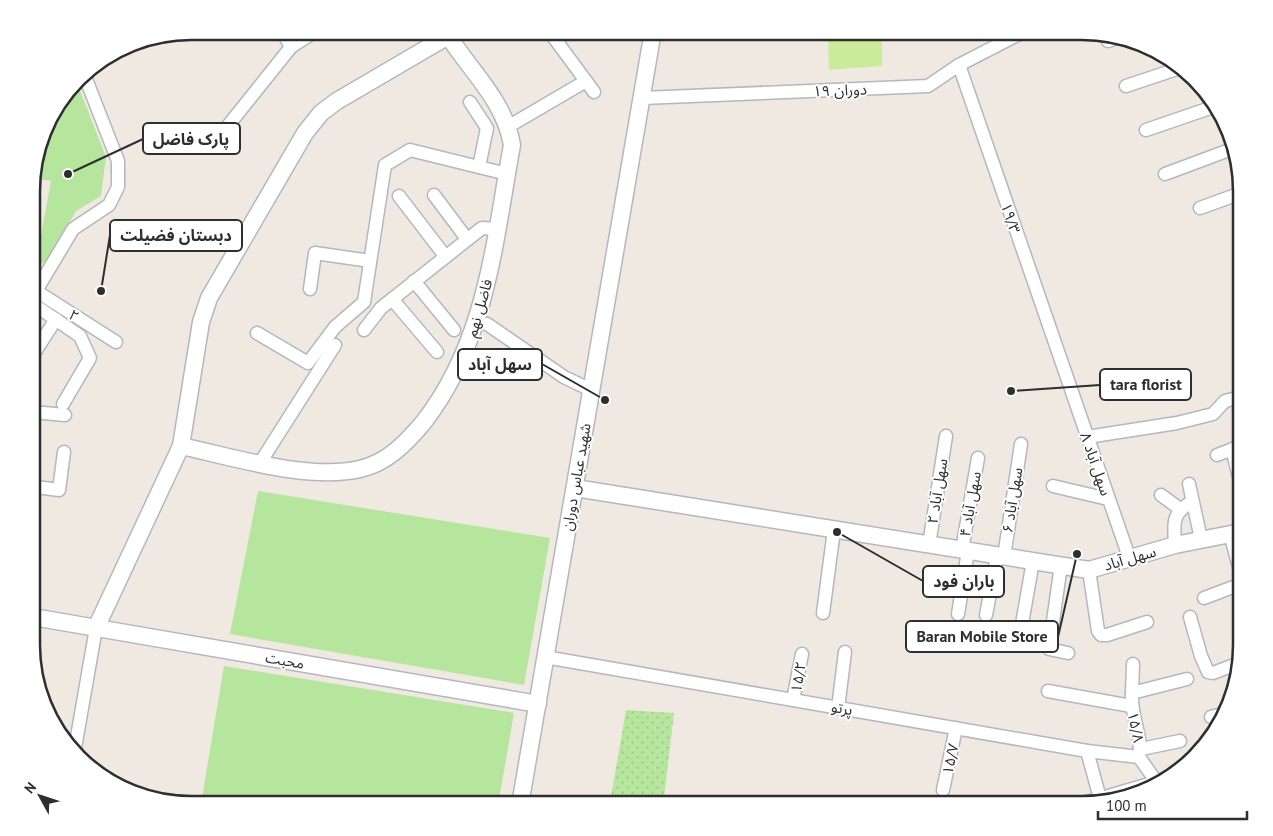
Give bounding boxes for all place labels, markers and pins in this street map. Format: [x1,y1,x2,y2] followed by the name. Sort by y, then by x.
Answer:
[143,123,240,154] callout: پارک فاضل
[110,220,242,251] callout: دبستان فضیلت
[458,349,542,380] callout: سهل آباد
[1100,369,1191,400] callout: tara florist
[923,566,1004,597] callout: باران فود
[906,621,1058,652] callout: Baran Mobile Store

